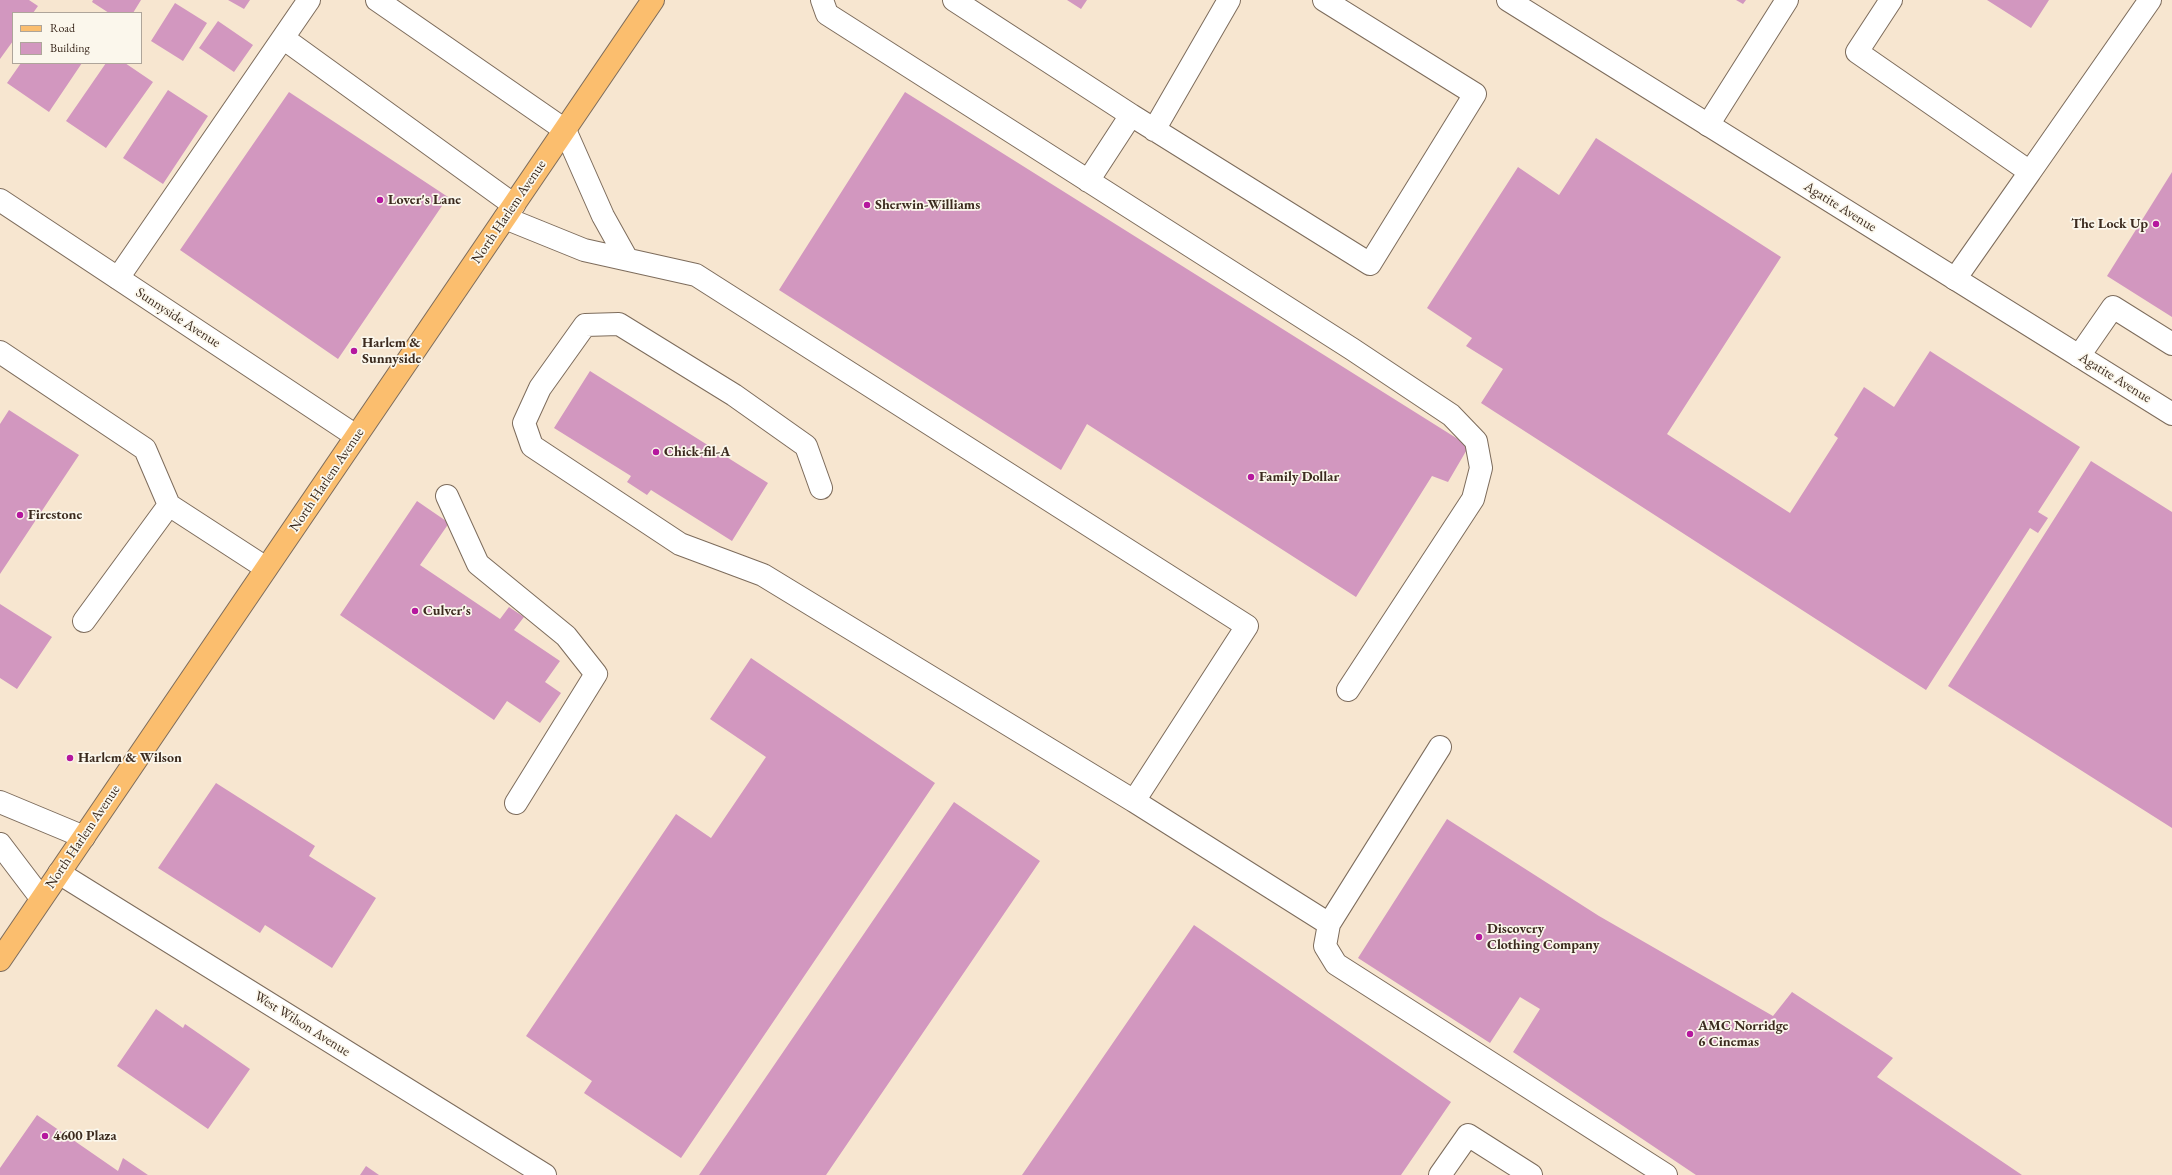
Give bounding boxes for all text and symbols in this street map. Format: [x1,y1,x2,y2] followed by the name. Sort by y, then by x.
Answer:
[12,12,142,64] legend
[50,20,75,36] text: Road
[50,40,90,56] text: Building
[468,157,550,267] street label: North Harlem Avenue
[1801,178,1879,236] street label: Agatite Avenue
[388,192,461,208] place label: Lover's Lane
[375,195,385,205] marker: Lover's Lane
[875,197,980,213] place label: Sherwin-Williams
[862,200,872,210] marker: Sherwin-Williams
[2071,216,2148,232] place label: The Lock Up
[2151,219,2161,229] marker: The Lock Up
[132,284,224,352] street label: Sunnyside Avenue
[362,335,421,368] place label: Harlem & Sunnyside
[349,346,359,356] marker: Harlem & Sunnyside
[2076,349,2154,407] street label: Agatite Avenue
[286,425,368,535] street label: North Harlem Avenue
[664,444,730,460] place label: Chick-fil-A
[651,447,661,457] marker: Chick-fil-A
[1259,469,1339,485] place label: Family Dollar
[1246,472,1256,482] marker: Family Dollar
[28,507,82,523] place label: Firestone
[15,510,25,520] marker: Firestone
[423,603,471,619] place label: Culver's
[410,606,420,616] marker: Culver's
[78,750,182,766] place label: Harlem & Wilson
[65,753,75,763] marker: Harlem & Wilson
[42,782,124,892] street label: North Harlem Avenue
[1487,921,1599,954] place label: Discovery Clothing Company
[1474,932,1484,942] marker: Discovery Clothing Company
[251,988,353,1060] street label: West Wilson Avenue
[1698,1018,1788,1050] place label: AMC Norridge 6 Cinemas
[1685,1029,1695,1039] marker: AMC Norridge 6 Cinemas
[53,1128,117,1144] place label: 4600 Plaza
[40,1131,50,1141] marker: 4600 Plaza

